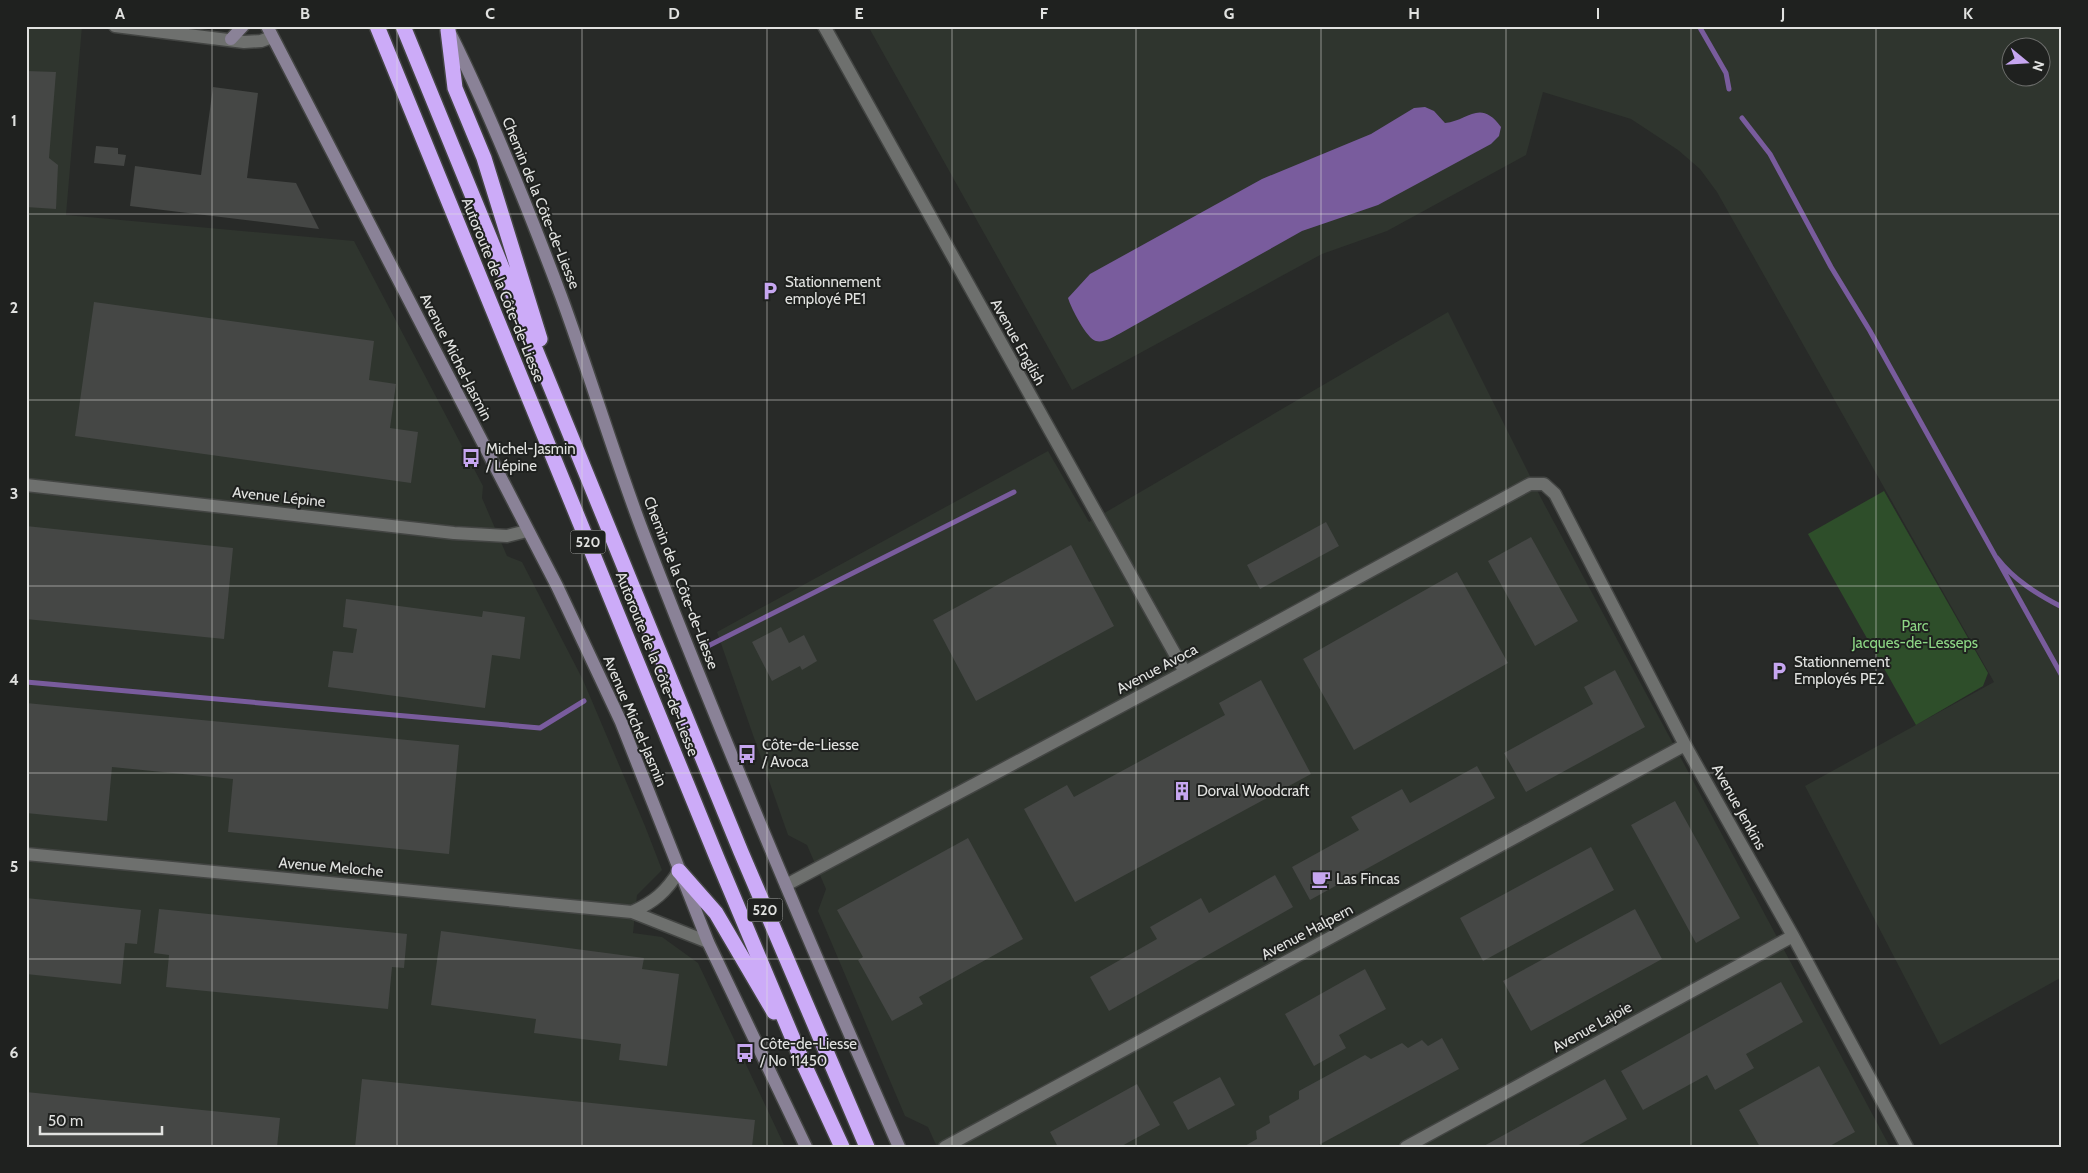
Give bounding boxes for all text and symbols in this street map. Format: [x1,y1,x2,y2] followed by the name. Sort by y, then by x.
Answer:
[115,4,125,23] text: A
[300,4,310,23] text: B
[485,4,495,23] text: C
[668,4,680,23] text: D
[854,4,864,23] text: E
[1040,4,1049,23] text: F
[1224,4,1234,23] text: G
[1408,4,1420,23] text: H
[1596,4,1600,23] text: I
[1780,4,1785,23] text: J
[1963,4,1973,23] text: K
[2000,38,2050,88] north arrow
[2028,59,2048,74] text: N
[11,111,17,130] text: 1
[498,114,584,292] street label: Chemin de la Côte-de-Liesse
[458,195,548,385] street label: Autoroute de la Côte-de-Liesse
[785,273,881,308] place label: Stationnement employé PE1
[759,280,781,302] parking icon: Stationnement employé PE1
[416,290,496,424] street label: Avenue Michel-Jasmin
[987,296,1049,388] street label: Avenue English
[10,298,18,317] text: 2
[485,440,576,475] place label: Michel-Jasmin / Lépine
[460,447,482,469] bus stop icon: Michel-Jasmin / Lépine
[232,483,327,511] street label: Avenue Lépine
[10,484,18,503] text: 3
[640,494,722,672] street label: Chemin de la Côte-de-Liesse
[570,530,606,554] road number: 520
[612,569,702,759] street label: Autoroute de la Côte-de-Liesse
[1851,617,1978,652] park label: Parc Jacques-de-Lesseps
[1113,640,1201,698] street label: Avenue Avoca
[599,653,671,789] street label: Avenue Michel-Jasmin
[1794,653,1890,688] place label: Stationnement Employés PE2
[1768,660,1790,682] parking icon: Stationnement Employés PE2
[9,670,19,689] text: 4
[761,736,859,771] place label: Côte-de-Liesse / Avoca
[736,743,758,765] bus stop icon: Côte-de-Liesse / Avoca
[1708,761,1770,853] street label: Avenue Jenkins
[1171,780,1193,802] building icon: Dorval Woodcraft
[1197,782,1309,800] place label: Dorval Woodcraft
[278,853,384,881] street label: Avenue Meloche
[10,857,18,876] text: 5
[1310,868,1332,890] cafe icon: Las Fincas
[1336,870,1400,888] place label: Las Fincas
[748,898,782,922] road number: 520
[1258,900,1356,964] street label: Avenue Halpern
[1549,998,1635,1056] street label: Avenue Lajoie
[759,1035,857,1070] place label: Côte-de-Liesse / No 11450
[734,1042,756,1064] bus stop icon: Côte-de-Liesse / No 11450
[10,1043,19,1062] text: 6
[40,1103,162,1135] scale bar
[48,1112,83,1130] text: 50 m

